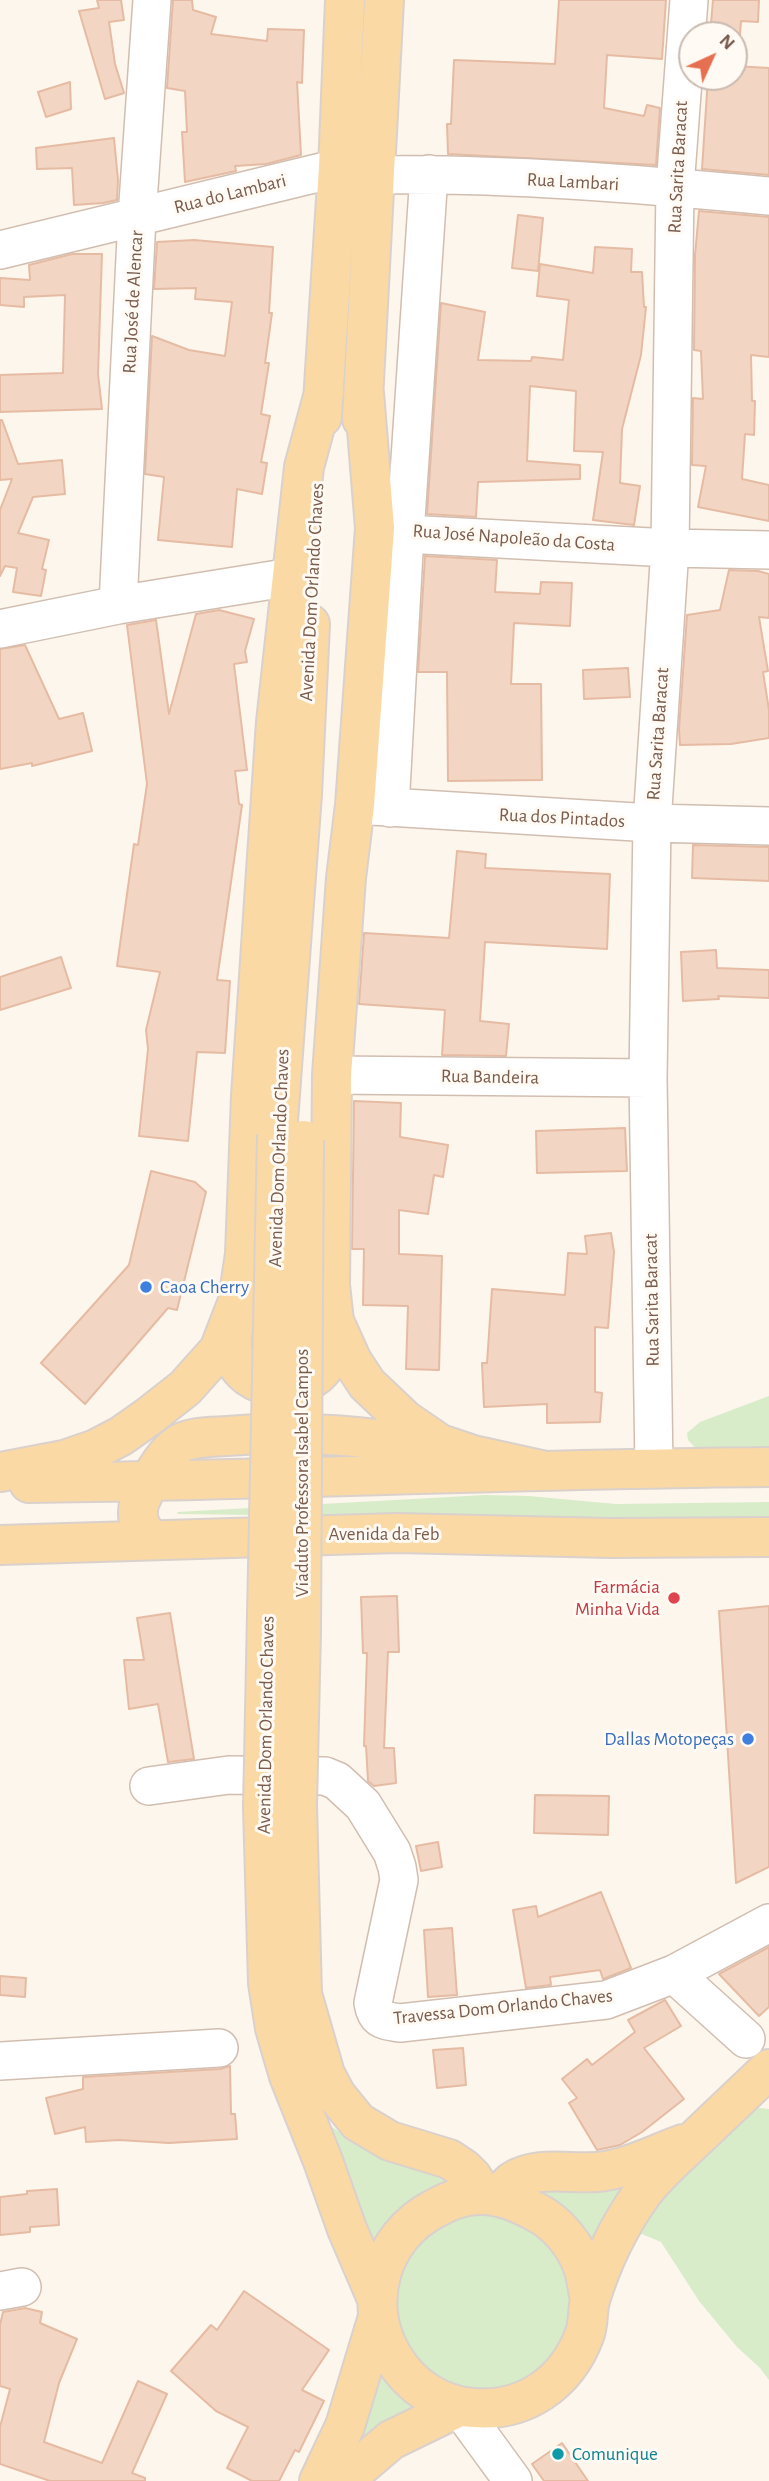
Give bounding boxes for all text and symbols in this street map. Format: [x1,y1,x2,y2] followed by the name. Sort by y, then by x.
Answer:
[678,21,748,91] north arrow
[715,31,738,54] text: N
[663,100,693,234] street label: Rua Sarita Baracat
[526,168,620,196] street label: Rua Lambari
[172,169,288,219] street label: Rua do Lambari
[118,230,148,374] street label: Rua José de Alencar
[295,482,329,702] street label: Avenida Dom Orlando Chaves
[412,520,616,556] street label: Rua José Napoleão da Costa
[642,667,674,801] street label: Rua Sarita Baracat
[498,803,626,833] street label: Rua dos Pintados
[264,1048,294,1268] street label: Avenida Dom Orlando Chaves
[441,1065,539,1089] street label: Rua Bandeira
[639,1233,665,1367] street label: Rua Sarita Baracat
[160,1276,249,1298] place label: Caoa Cherry
[138,1279,154,1295] marker: Caoa Cherry
[291,1349,313,1597] street label: Viaduto Professora Isabel Campos
[328,1523,440,1545] street label: Avenida da Feb
[575,1576,660,1620] place label: Farmácia Minha Vida
[666,1590,682,1606] marker: Farmácia Minha Vida
[253,1616,279,1834] street label: Avenida Dom Orlando Chaves
[604,1728,734,1750] place label: Dallas Motopeças
[740,1731,756,1747] marker: Dallas Motopeças
[392,1984,614,2030] street label: Travessa Dom Orlando Chaves
[572,2443,658,2465] place label: Comunique
[550,2446,566,2462] marker: Comunique

